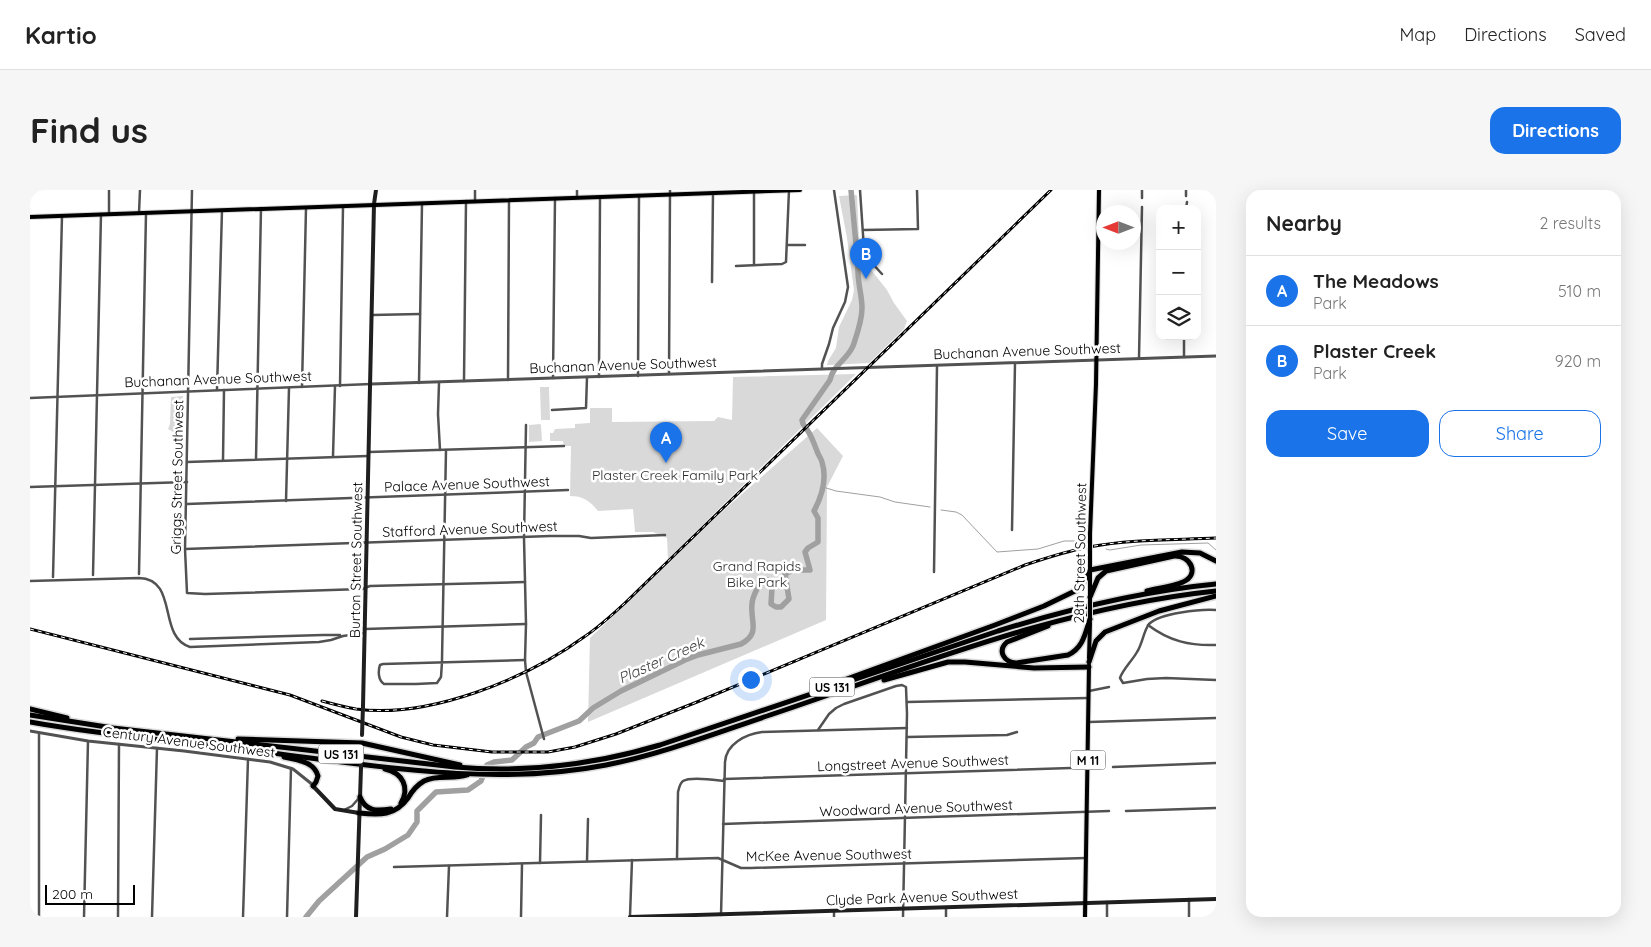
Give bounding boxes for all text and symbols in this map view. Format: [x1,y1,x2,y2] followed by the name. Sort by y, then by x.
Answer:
[25,20,97,50] text: Kartio
[1399,23,1436,46] text: Map
[1464,23,1547,46] text: Directions
[1575,23,1626,46] text: Saved
[1490,107,1621,154] button: Directions
[30,108,148,152] text: Find us
[1096,205,1141,250] north arrow
[1156,205,1201,340] map controls
[1156,205,1201,250] button: +
[1266,210,1342,236] text: Nearby
[1539,213,1601,233] text: 2 results
[850,238,882,279] pin: B
[1156,250,1201,295] button: −
[1313,269,1439,293] text: The Meadows
[1277,281,1287,301] text: A
[1558,281,1601,301] text: 510 m
[1313,293,1347,313] text: Park
[1156,295,1201,340] button: layers
[933,339,1121,363] street label: Buchanan Avenue Southwest
[1313,339,1436,363] text: Plaster Creek
[1277,351,1287,371] text: B
[1555,351,1601,371] text: 920 m
[529,353,717,377] street label: Buchanan Avenue Southwest
[1313,363,1347,383] text: Park
[124,367,312,391] street label: Buchanan Avenue Southwest
[167,399,187,554] street label: Griggs Street Southwest
[1266,410,1429,457] button: Save
[1439,410,1601,457] button: Share
[650,422,682,463] pin: A
[592,466,758,484] park label: Plaster Creek Family Park
[384,472,550,496] street label: Palace Avenue Southwest
[346,481,366,638] street label: Burton Street Southwest
[1070,482,1090,623] street label: 28th Street Southwest
[382,517,558,541] street label: Stafford Avenue Southwest
[713,557,801,591] park label: Grand Rapids Bike Park
[615,632,709,687] water label: Plaster Creek
[738,667,764,693] your location
[810,678,854,697] road number: US 131
[102,722,276,762] street label: Century Avenue Southwest
[318,744,364,764] road number: US 131
[1070,750,1106,770] road number: M 11
[817,751,1009,775] street label: Longstreet Avenue Southwest
[819,796,1013,820] street label: Woodward Avenue Southwest
[746,845,912,865] street label: McKee Avenue Southwest
[45,882,135,905] scale bar
[52,885,93,903] text: 200 m
[826,885,1019,909] street label: Clyde Park Avenue Southwest

